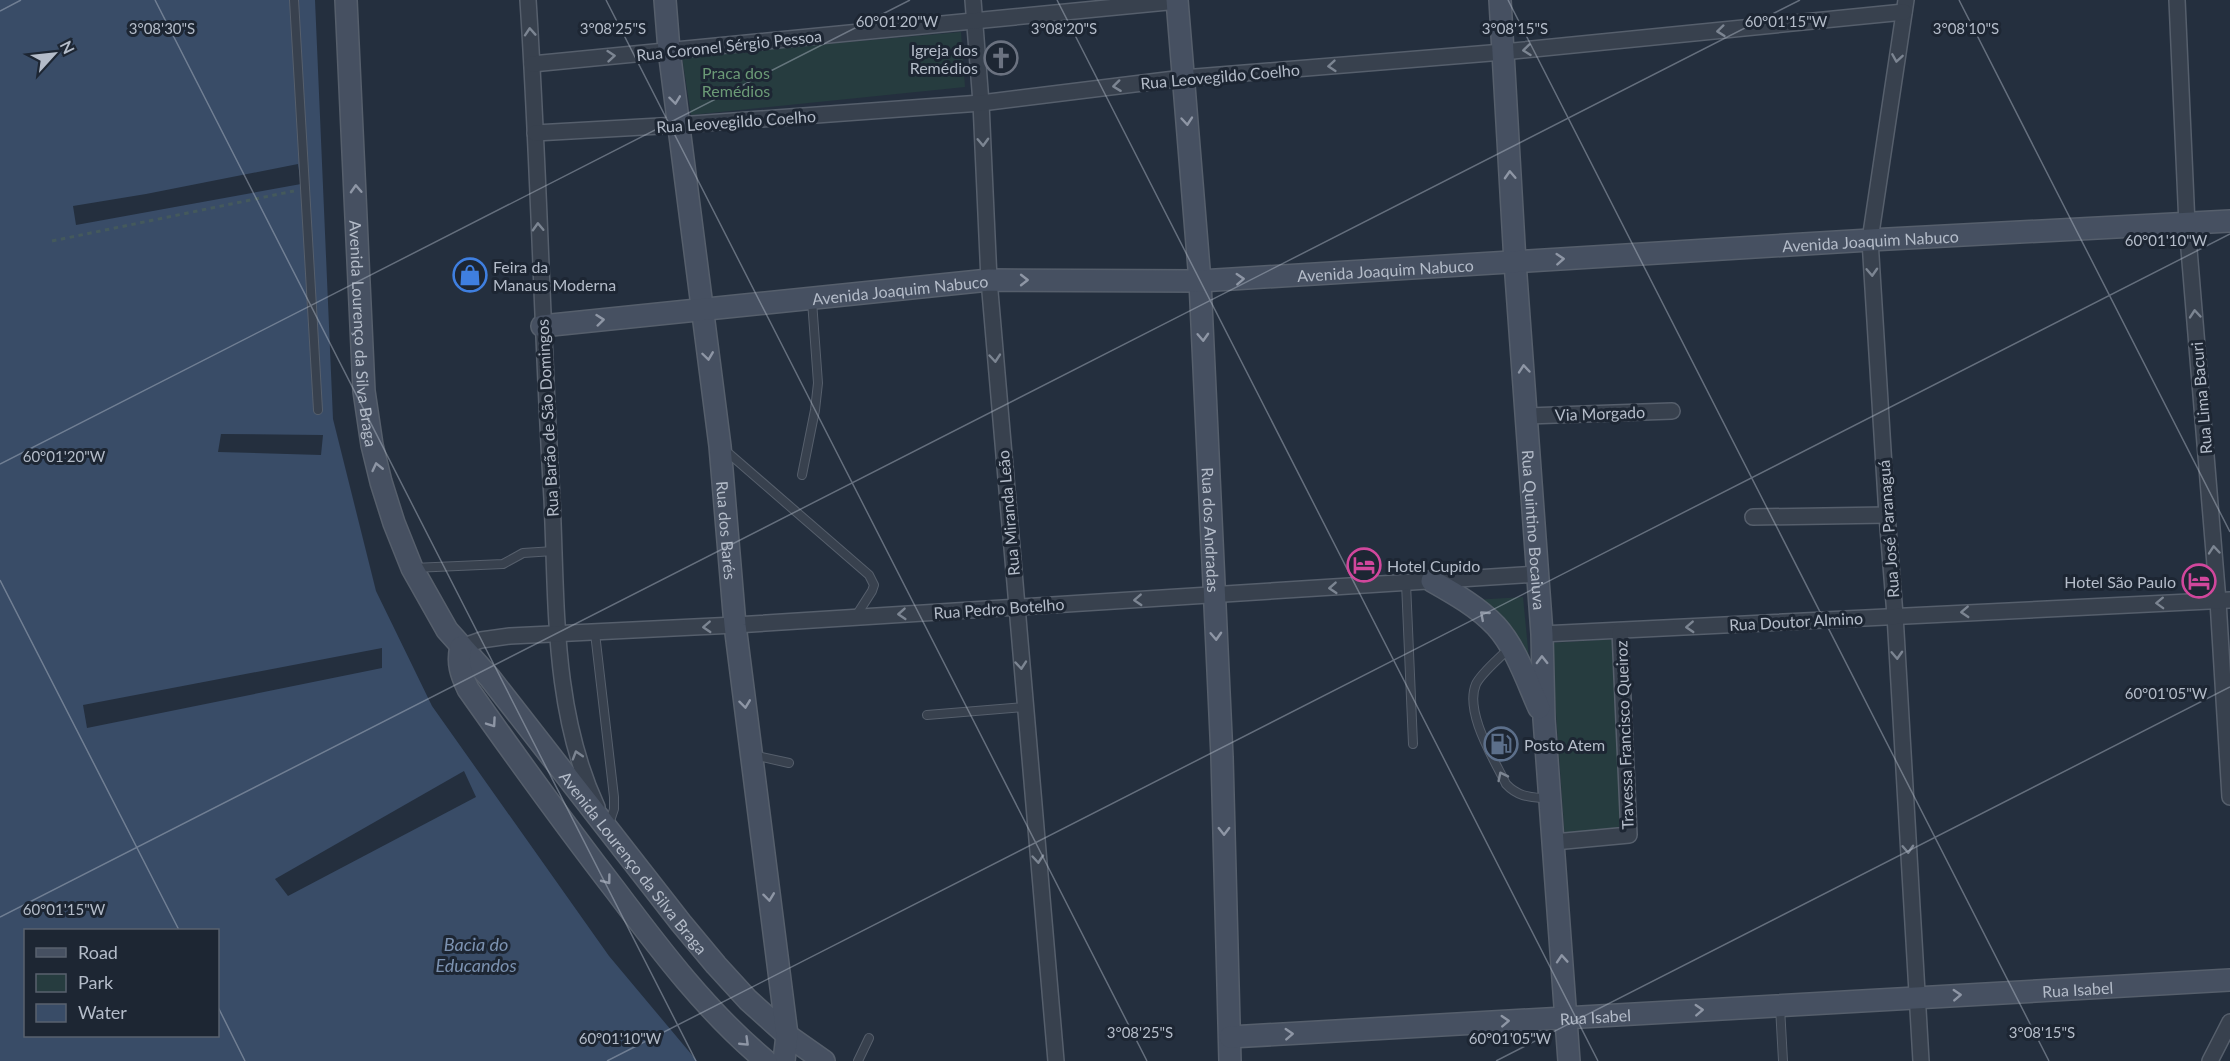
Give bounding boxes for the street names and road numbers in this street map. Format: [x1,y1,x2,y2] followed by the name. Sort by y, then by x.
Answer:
[635,26,823,64] street label: Rua Coronel Sérgio Pessoa
[1139,60,1301,92] street label: Rua Leovegildo Coelho
[656,106,816,136] street label: Rua Leovegildo Coelho
[347,220,382,448] street label: Avenida Lourenço da Silva Braga
[1781,226,1959,255] street label: Avenida Joaquim Nabuco
[1296,255,1474,285] street label: Avenida Joaquim Nabuco
[811,271,989,308] street label: Avenida Joaquim Nabuco
[532,319,562,517] street label: Rua Barão de São Domingos
[2187,341,2215,455] street label: Rua Lima Bacuri
[1555,402,1645,424] street label: Via Morgado
[993,449,1023,577] street label: Rua Miranda Leão
[1519,449,1550,611] street label: Rua Quintino Bocaiuva
[1874,459,1902,599] street label: Rua José Paranaguá
[1199,467,1224,593] street label: Rua dos Andradas
[713,480,741,580] street label: Rua dos Barés
[933,594,1065,622] street label: Rua Pedro Botelho
[1729,608,1863,634] street label: Rua Doutor Almino
[1611,640,1637,830] street label: Travessa Francisco Queiroz
[556,767,712,957] street label: Avenida Lourenço da Silva Braga
[2042,977,2114,1000] street label: Rua Isabel
[1559,1005,1631,1028] street label: Rua Isabel

